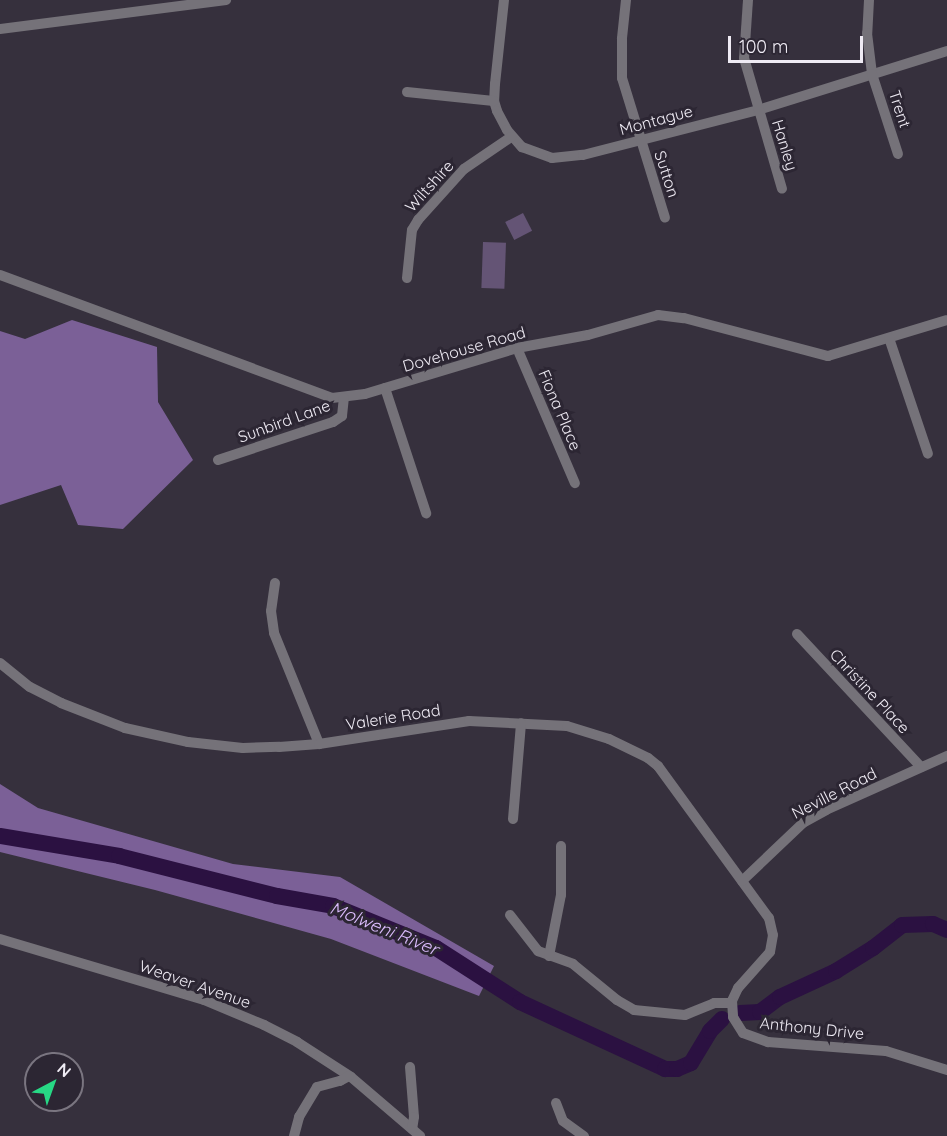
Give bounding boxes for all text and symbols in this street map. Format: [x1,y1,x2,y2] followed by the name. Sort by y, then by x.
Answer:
[731,24,866,62] scale bar
[739,35,788,58] text: 100 m
[885,88,915,130] street label: Trent
[617,101,695,139] street label: Montague
[768,117,802,173] street label: Hanley
[650,148,684,200] street label: Sutton
[401,156,457,216] street label: Wiltshire
[400,322,528,376] street label: Dovehouse Road
[534,367,586,453] street label: Fiona Place
[235,395,333,447] street label: Sunbird Lane
[826,645,914,737] street label: Christine Place
[344,700,442,734] street label: Valerie Road
[788,763,880,823] street label: Neville Road
[327,897,441,961] water label: Molweni River
[137,956,253,1012] street label: Weaver Avenue
[759,1013,865,1043] street label: Anthony Drive
[24,1052,84,1112] north arrow
[53,1059,75,1081] text: N

